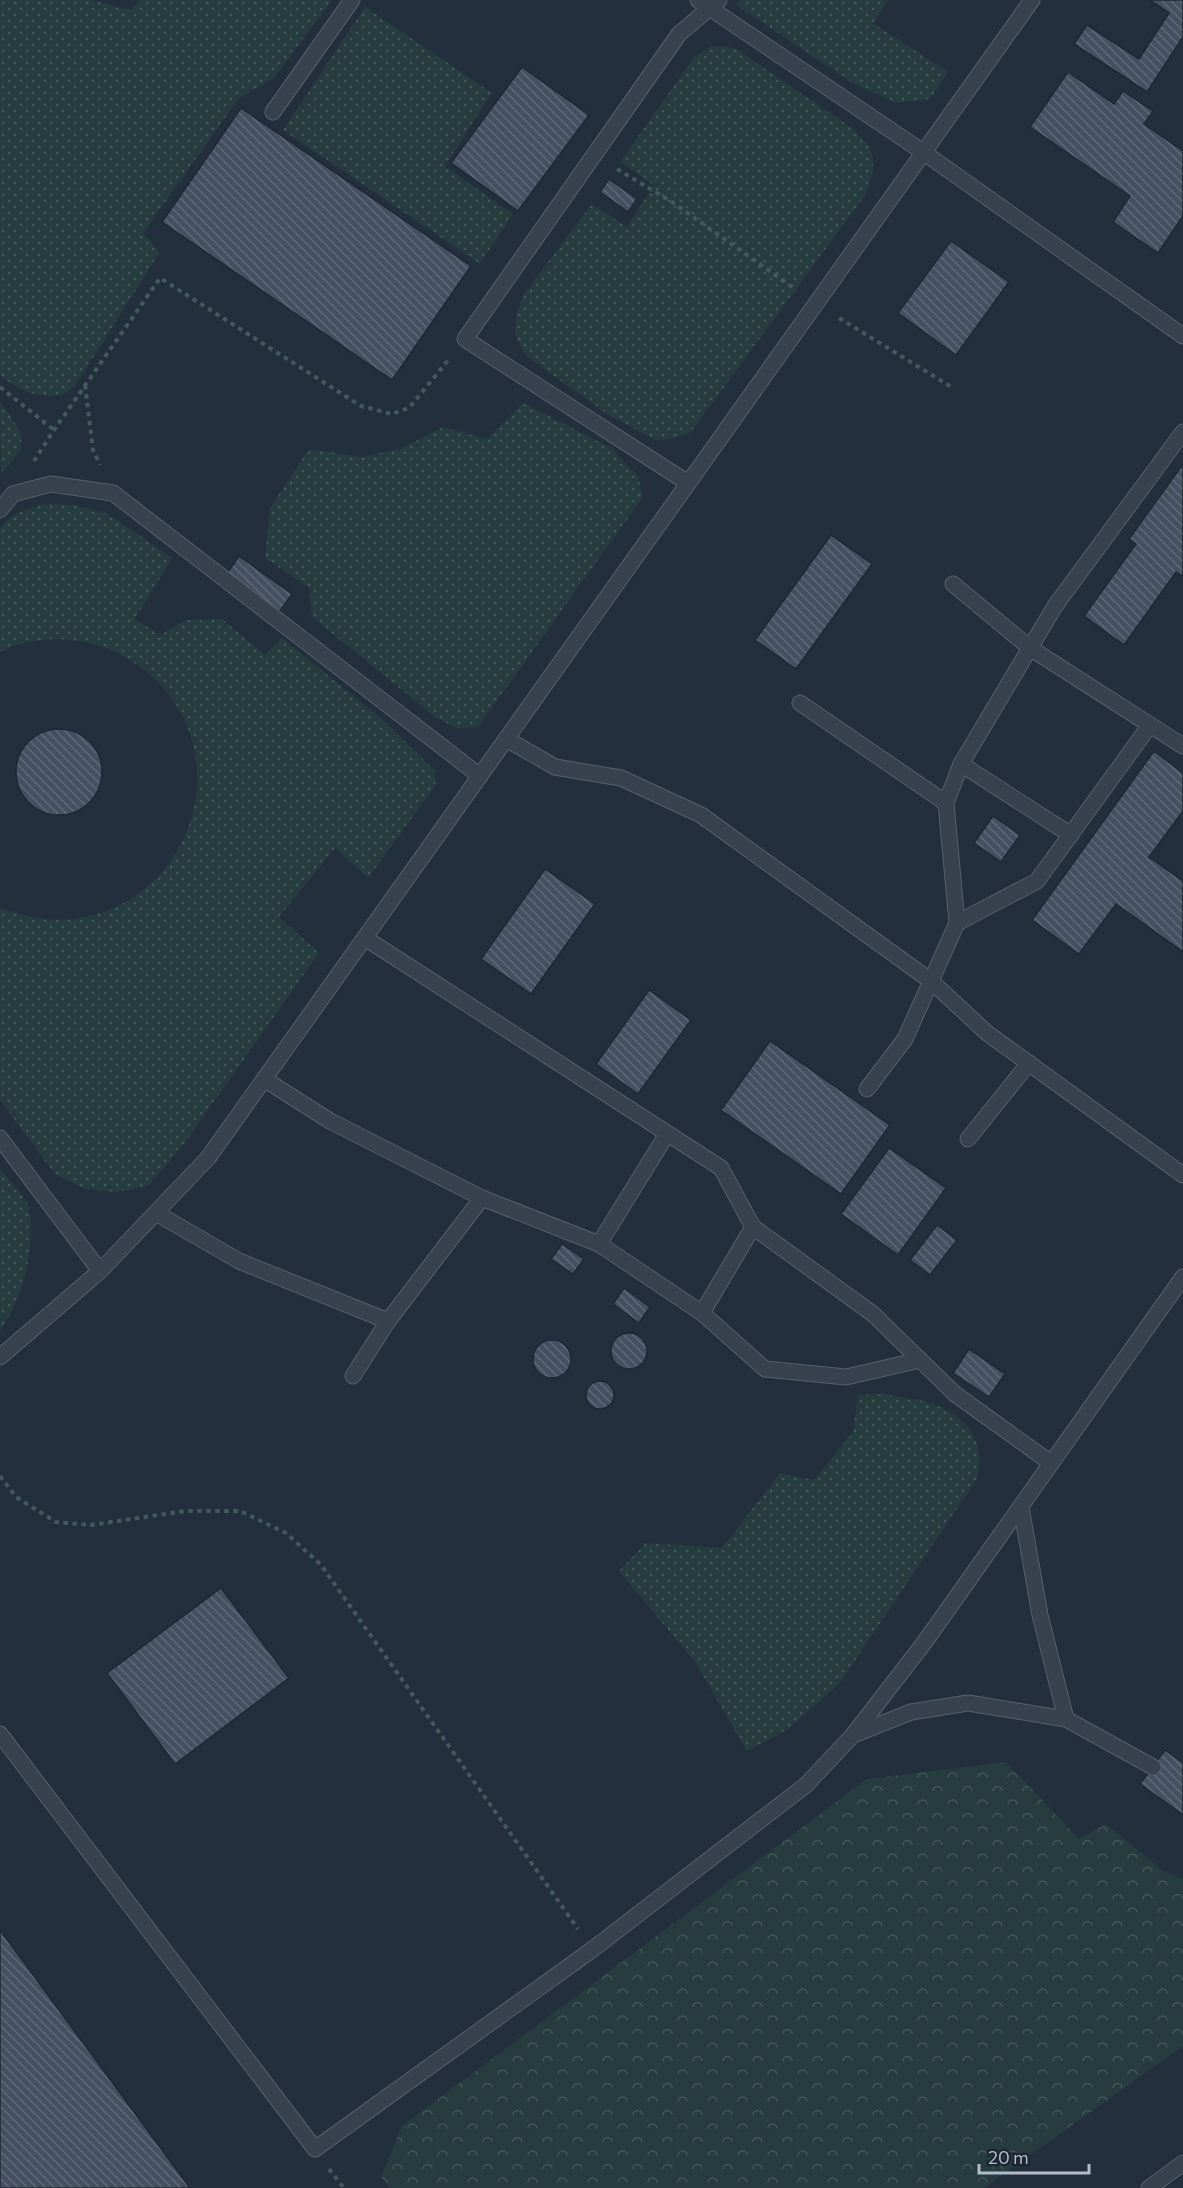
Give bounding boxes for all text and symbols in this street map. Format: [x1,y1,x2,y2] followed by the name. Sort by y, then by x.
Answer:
[979,2137,1088,2175] scale bar
[988,2146,1029,2168] text: 20 m

